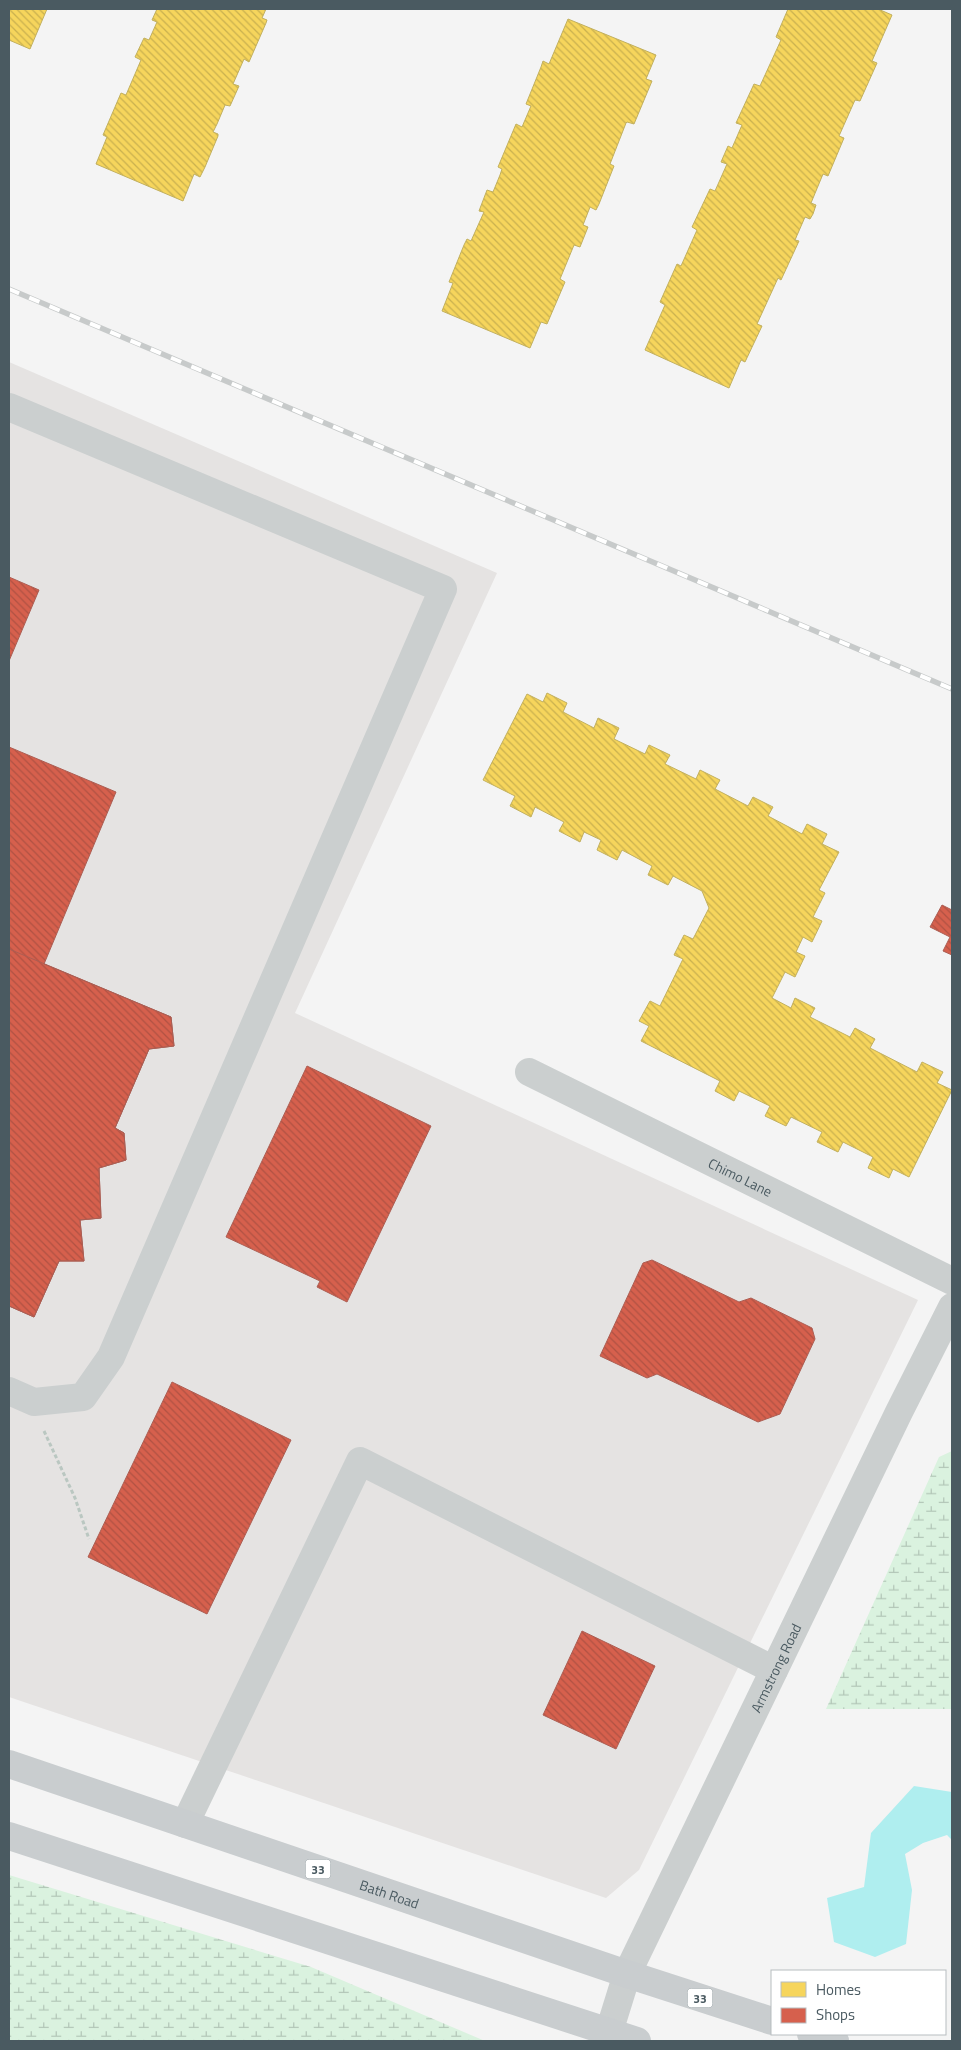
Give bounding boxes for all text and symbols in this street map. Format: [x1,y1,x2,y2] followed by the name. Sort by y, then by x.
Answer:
[705,1152,776,1201] street label: Chimo Lane
[745,1620,806,1716] street label: Armstrong Road
[306,1860,330,1878] road number: 33
[357,1874,422,1913] street label: Bath Road
[771,1970,946,2035] legend
[816,1978,861,2001] text: Homes
[688,1989,712,2008] road number: 33
[816,2003,855,2026] text: Shops

